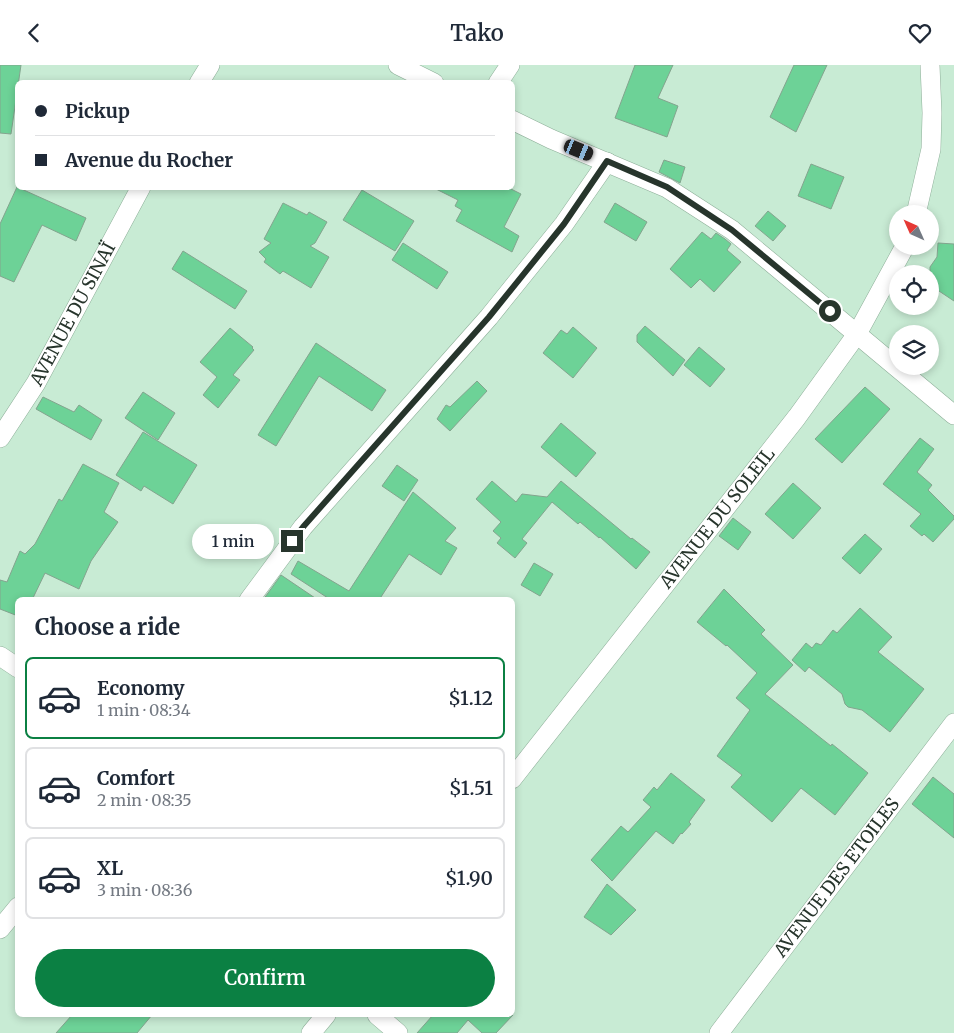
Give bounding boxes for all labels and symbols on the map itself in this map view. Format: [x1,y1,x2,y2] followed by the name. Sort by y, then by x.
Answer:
[562,137,595,163] car
[889,205,939,255] north arrow
[24,238,120,390] street label: AVENUE DU SINAÏ
[819,300,841,322] route start
[654,443,780,594] street label: AVENUE DU SOLEIL
[192,523,274,559] callout: 1 min
[281,530,303,552] route end
[768,793,904,962] street label: AVENUE DES ETOILES

